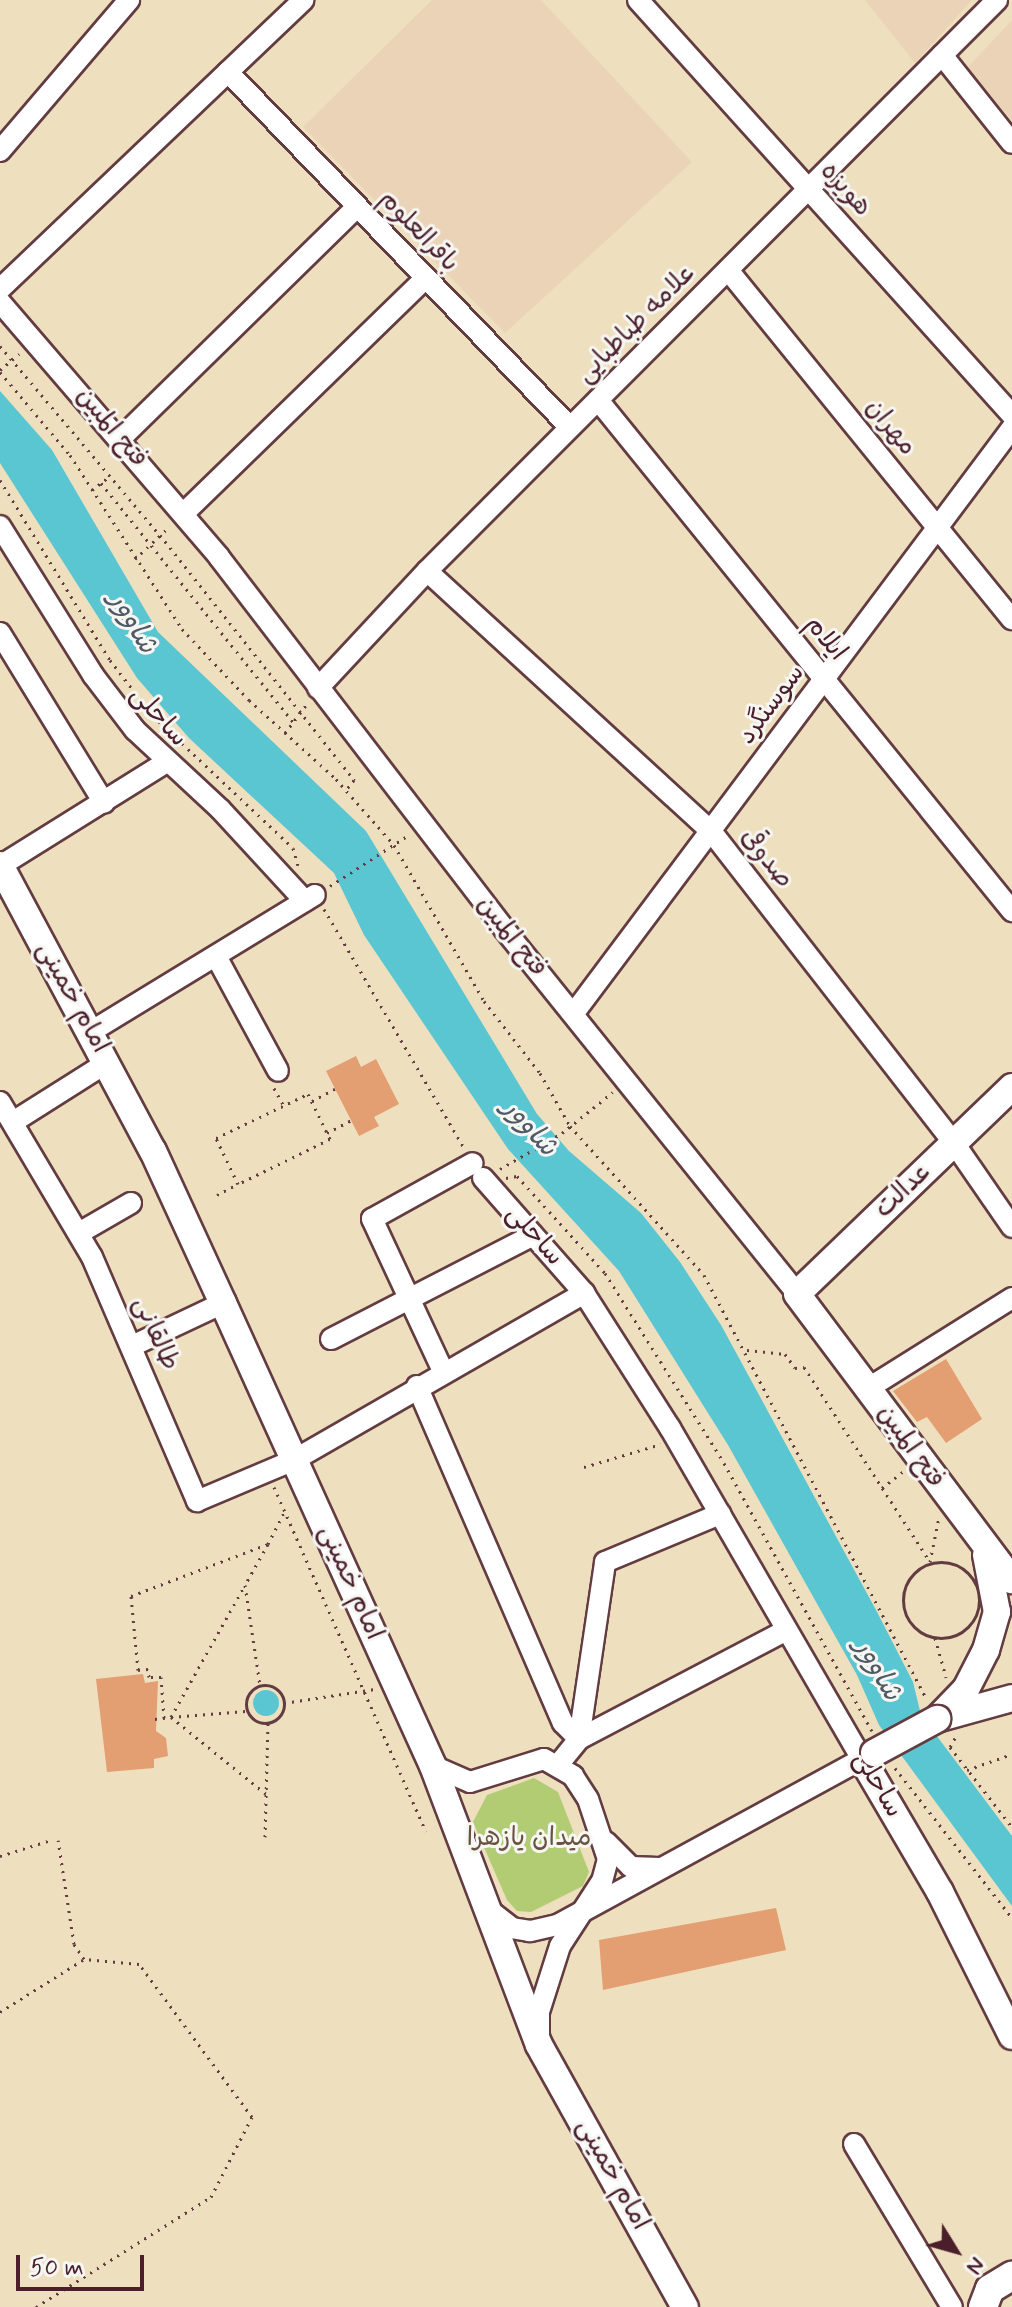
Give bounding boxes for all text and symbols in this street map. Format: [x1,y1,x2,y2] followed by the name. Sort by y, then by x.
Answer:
[813,157,877,223] street label: هویزه
[371,185,465,279] street label: باقرالعلوم
[571,258,703,390] street label: علامه طباطبایی
[68,381,154,475] street label: فتح المبین
[858,393,922,463] street label: مهران
[101,586,163,660] water label: شاوور
[797,610,853,668] street label: ایلام
[732,659,812,751] street label: سوسنگرد
[123,680,193,754] street label: ساحلی
[733,823,799,895] street label: صدوقی
[469,890,553,984] street label: فتح المبین
[29,937,115,1059] street label: امام خمینی
[494,1092,564,1164] water label: شاوور
[869,1156,939,1226] street label: عدالت
[499,1199,569,1273] street label: ساحلی
[125,1292,185,1376] street label: طالقانی
[869,1399,951,1495] street label: فتح المبین
[311,1521,389,1645] street label: امام خمینی
[846,1633,908,1707] water label: شاوور
[845,1746,909,1824] street label: ساحلی
[467,1823,591,1855] park label: میدان یازهرا
[569,2114,655,2236] street label: امام خمینی
[916,2211,996,2291] north arrow
[20,2239,148,2289] scale bar
[960,2251,991,2280] text: N
[30,2253,84,2284] text: 50 m

